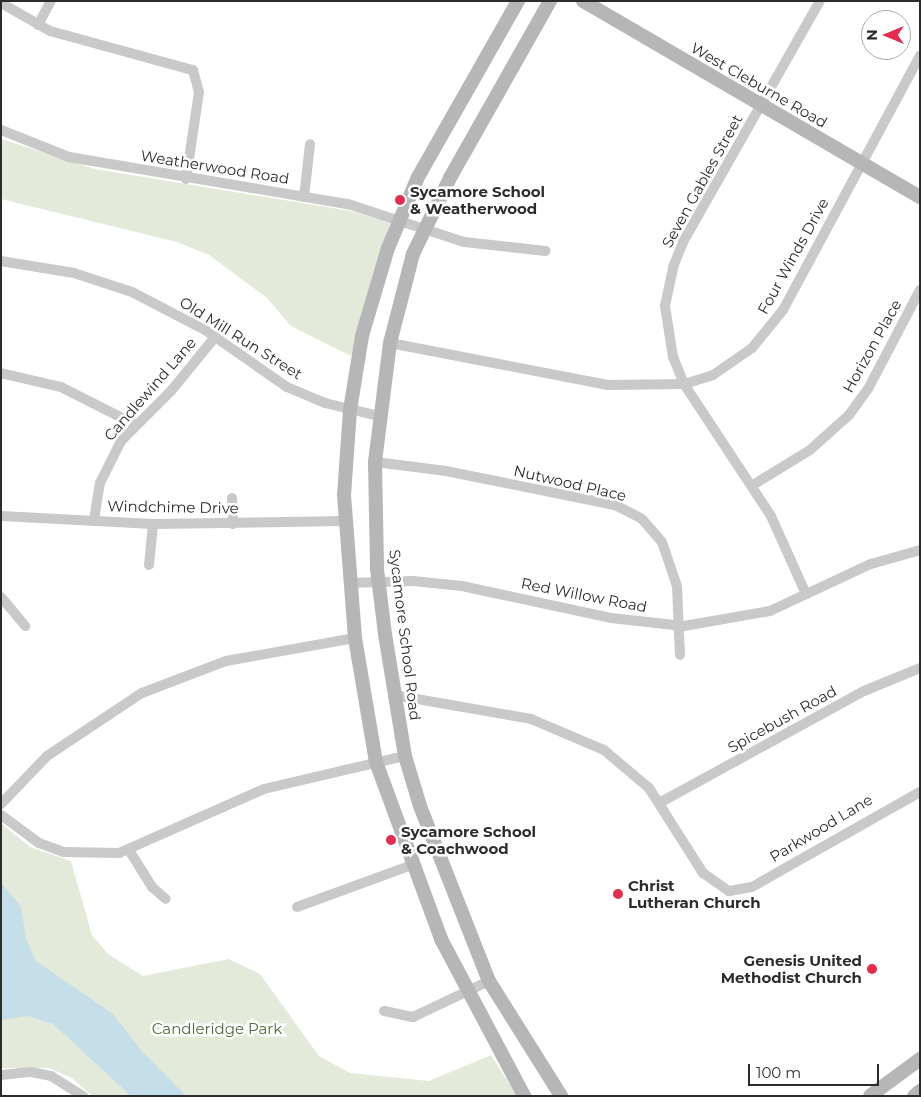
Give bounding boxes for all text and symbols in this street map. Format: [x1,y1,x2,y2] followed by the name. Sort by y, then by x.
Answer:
[861,10,911,60] north arrow
[863,29,881,41] text: N
[688,39,830,131] street label: West Cleburne Road
[658,111,746,251] street label: Seven Gables Street
[139,146,291,188] street label: Weatherwood Road
[410,182,545,217] place label: Sycamore School & Weatherwood
[394,194,406,206] marker: Sycamore School & Weatherwood
[754,195,832,317] street label: Four Winds Drive
[176,293,306,383] street label: Old Mill Run Street
[839,296,905,396] street label: Horizon Place
[100,334,200,444] street label: Candlewind Lane
[512,461,628,505] street label: Nutwood Place
[107,497,239,517] street label: Windchime Drive
[386,548,424,722] street label: Sycamore School Road
[519,574,649,616] street label: Red Willow Road
[724,682,840,756] street label: Spicebush Road
[766,790,876,866] street label: Parkwood Lane
[401,822,536,857] place label: Sycamore School & Coachwood
[385,834,397,846] marker: Sycamore School & Coachwood
[628,876,761,911] place label: Christ Lutheran Church
[612,888,624,900] marker: Christ Lutheran Church
[721,951,862,986] place label: Genesis United Methodist Church
[866,963,878,975] marker: Genesis United Methodist Church
[152,1020,282,1038] park label: Candleridge Park
[751,1054,882,1086] scale bar
[756,1063,801,1082] text: 100 m

